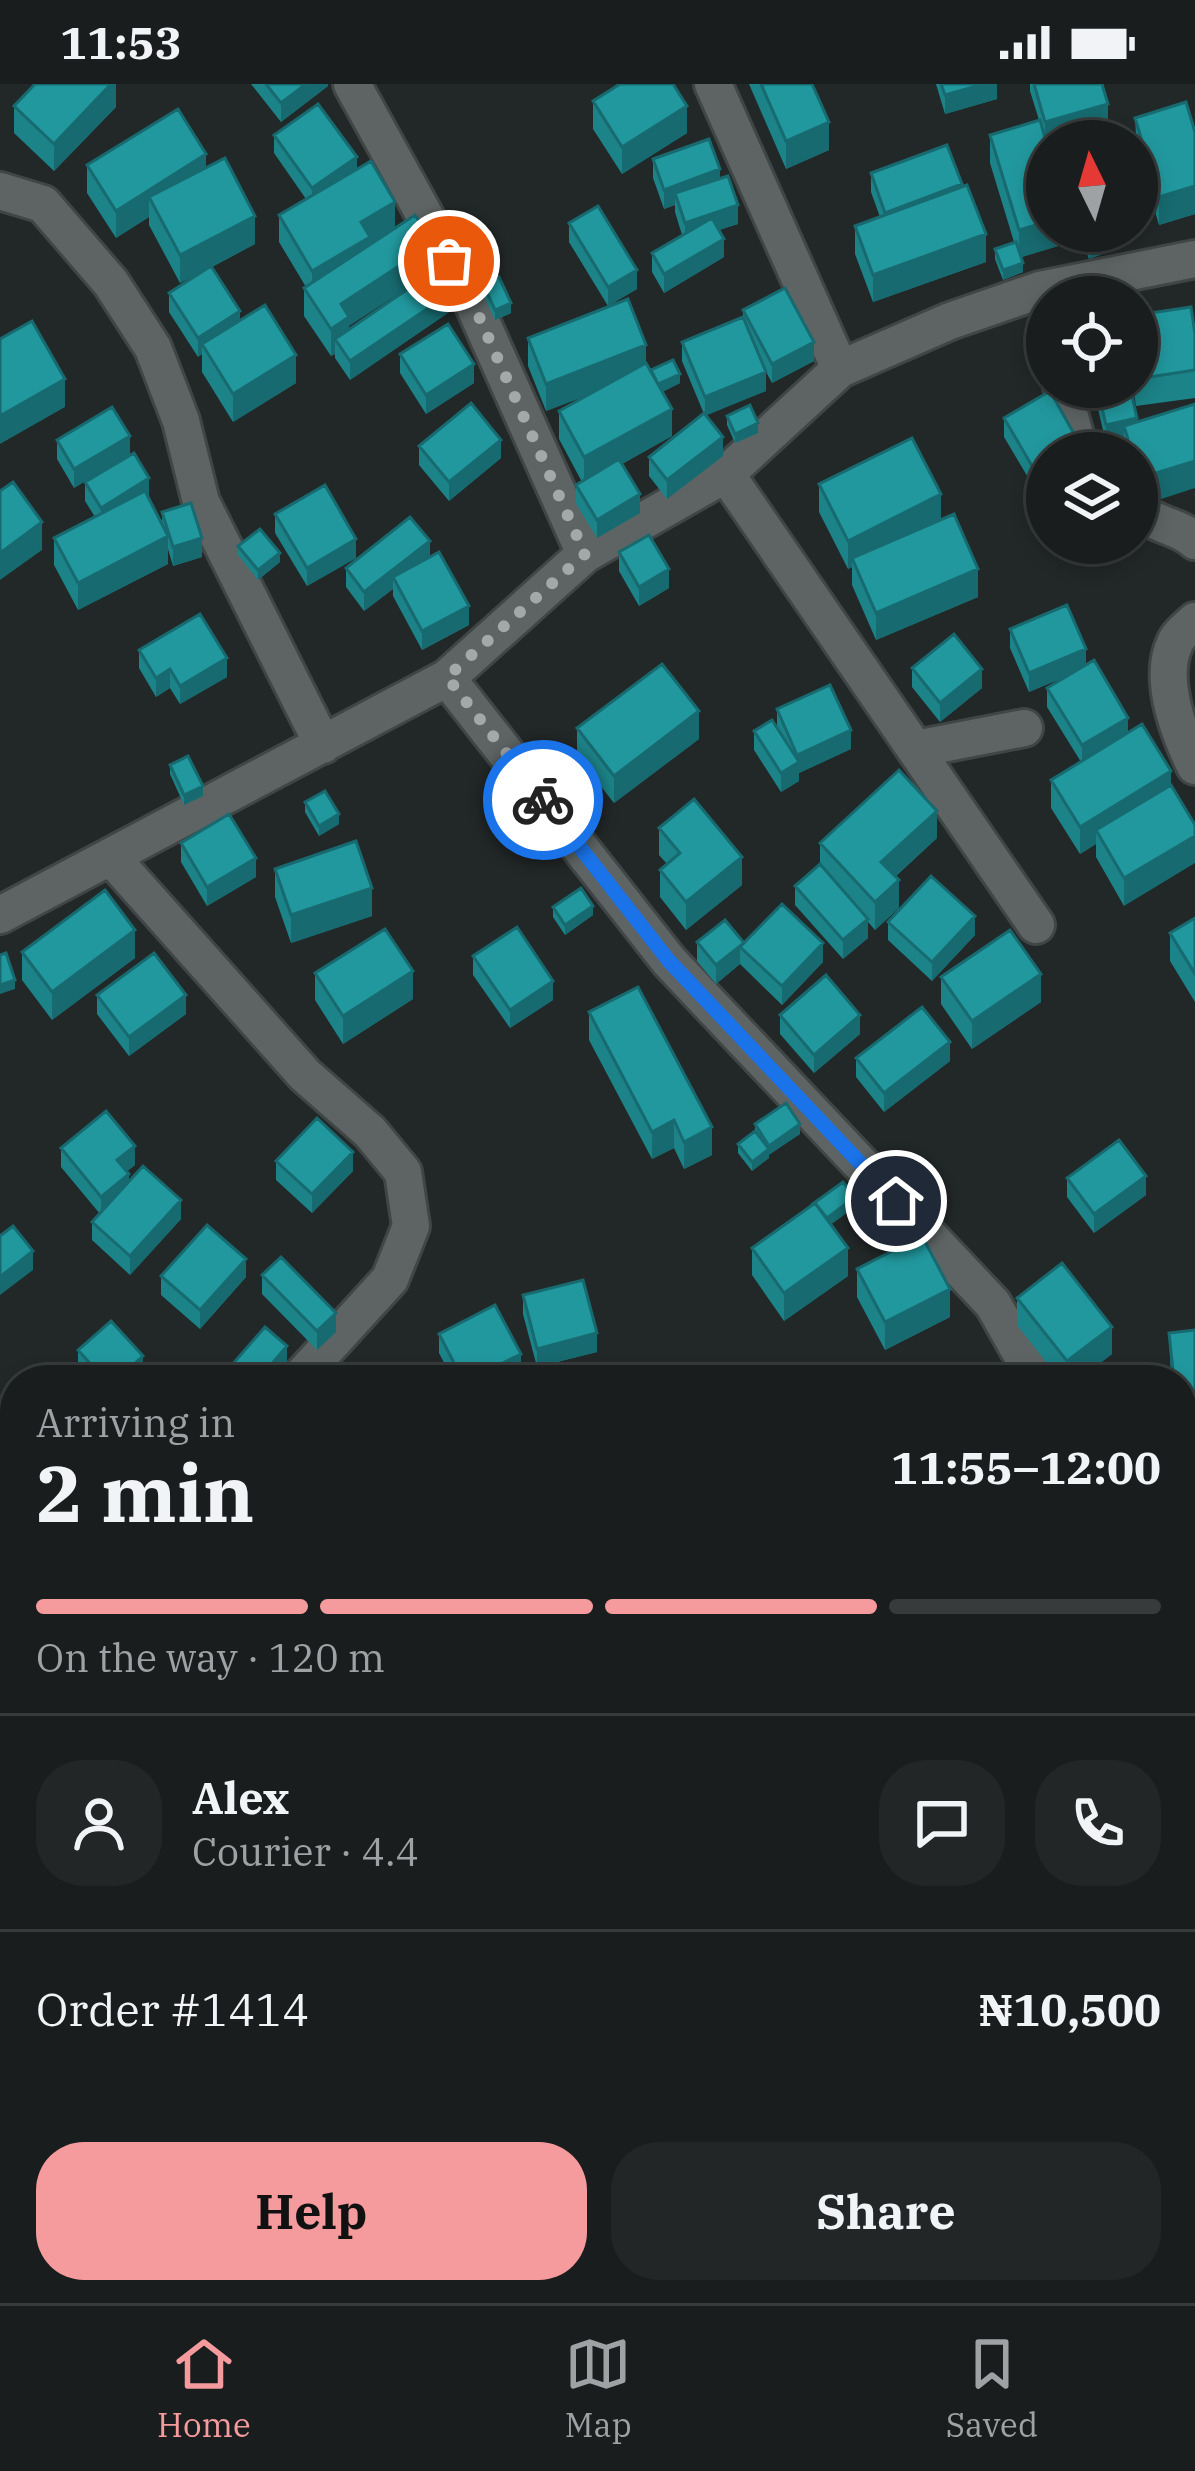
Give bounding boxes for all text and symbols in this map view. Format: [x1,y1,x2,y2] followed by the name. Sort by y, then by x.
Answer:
[60,13,182,71] text: 11:53
[1026,120,1158,252] north arrow
[1026,120,1158,564] map controls
[398,210,500,312] pin
[416,228,482,294] icon: bag
[1026,276,1158,408] button: locate
[1026,432,1158,564] button: layers
[483,740,603,860] courier
[510,767,576,833] icon: bike
[845,1150,947,1252] pin
[863,1168,929,1234] icon: home
[36,1397,235,1448] text: Arriving in
[891,1438,1161,1496] text: 11:55–12:00
[36,1442,254,1543] text: 2 min
[36,1632,385,1683] text: On the way · 120 m
[36,1760,162,1886] button: person
[879,1760,1005,1886] button: chat
[1035,1760,1161,1886] button: phone
[192,1768,289,1826] text: Alex
[192,1826,419,1877] text: Courier · 4.4
[36,1980,309,2038] text: Order #1414
[979,1980,1161,2038] text: ₦10,500
[36,2142,587,2280] button: Help
[611,2142,1161,2280] button: Share
[157,2331,251,2446] tab: Home
[565,2331,632,2446] tab: Map
[946,2331,1038,2446] tab: Saved

